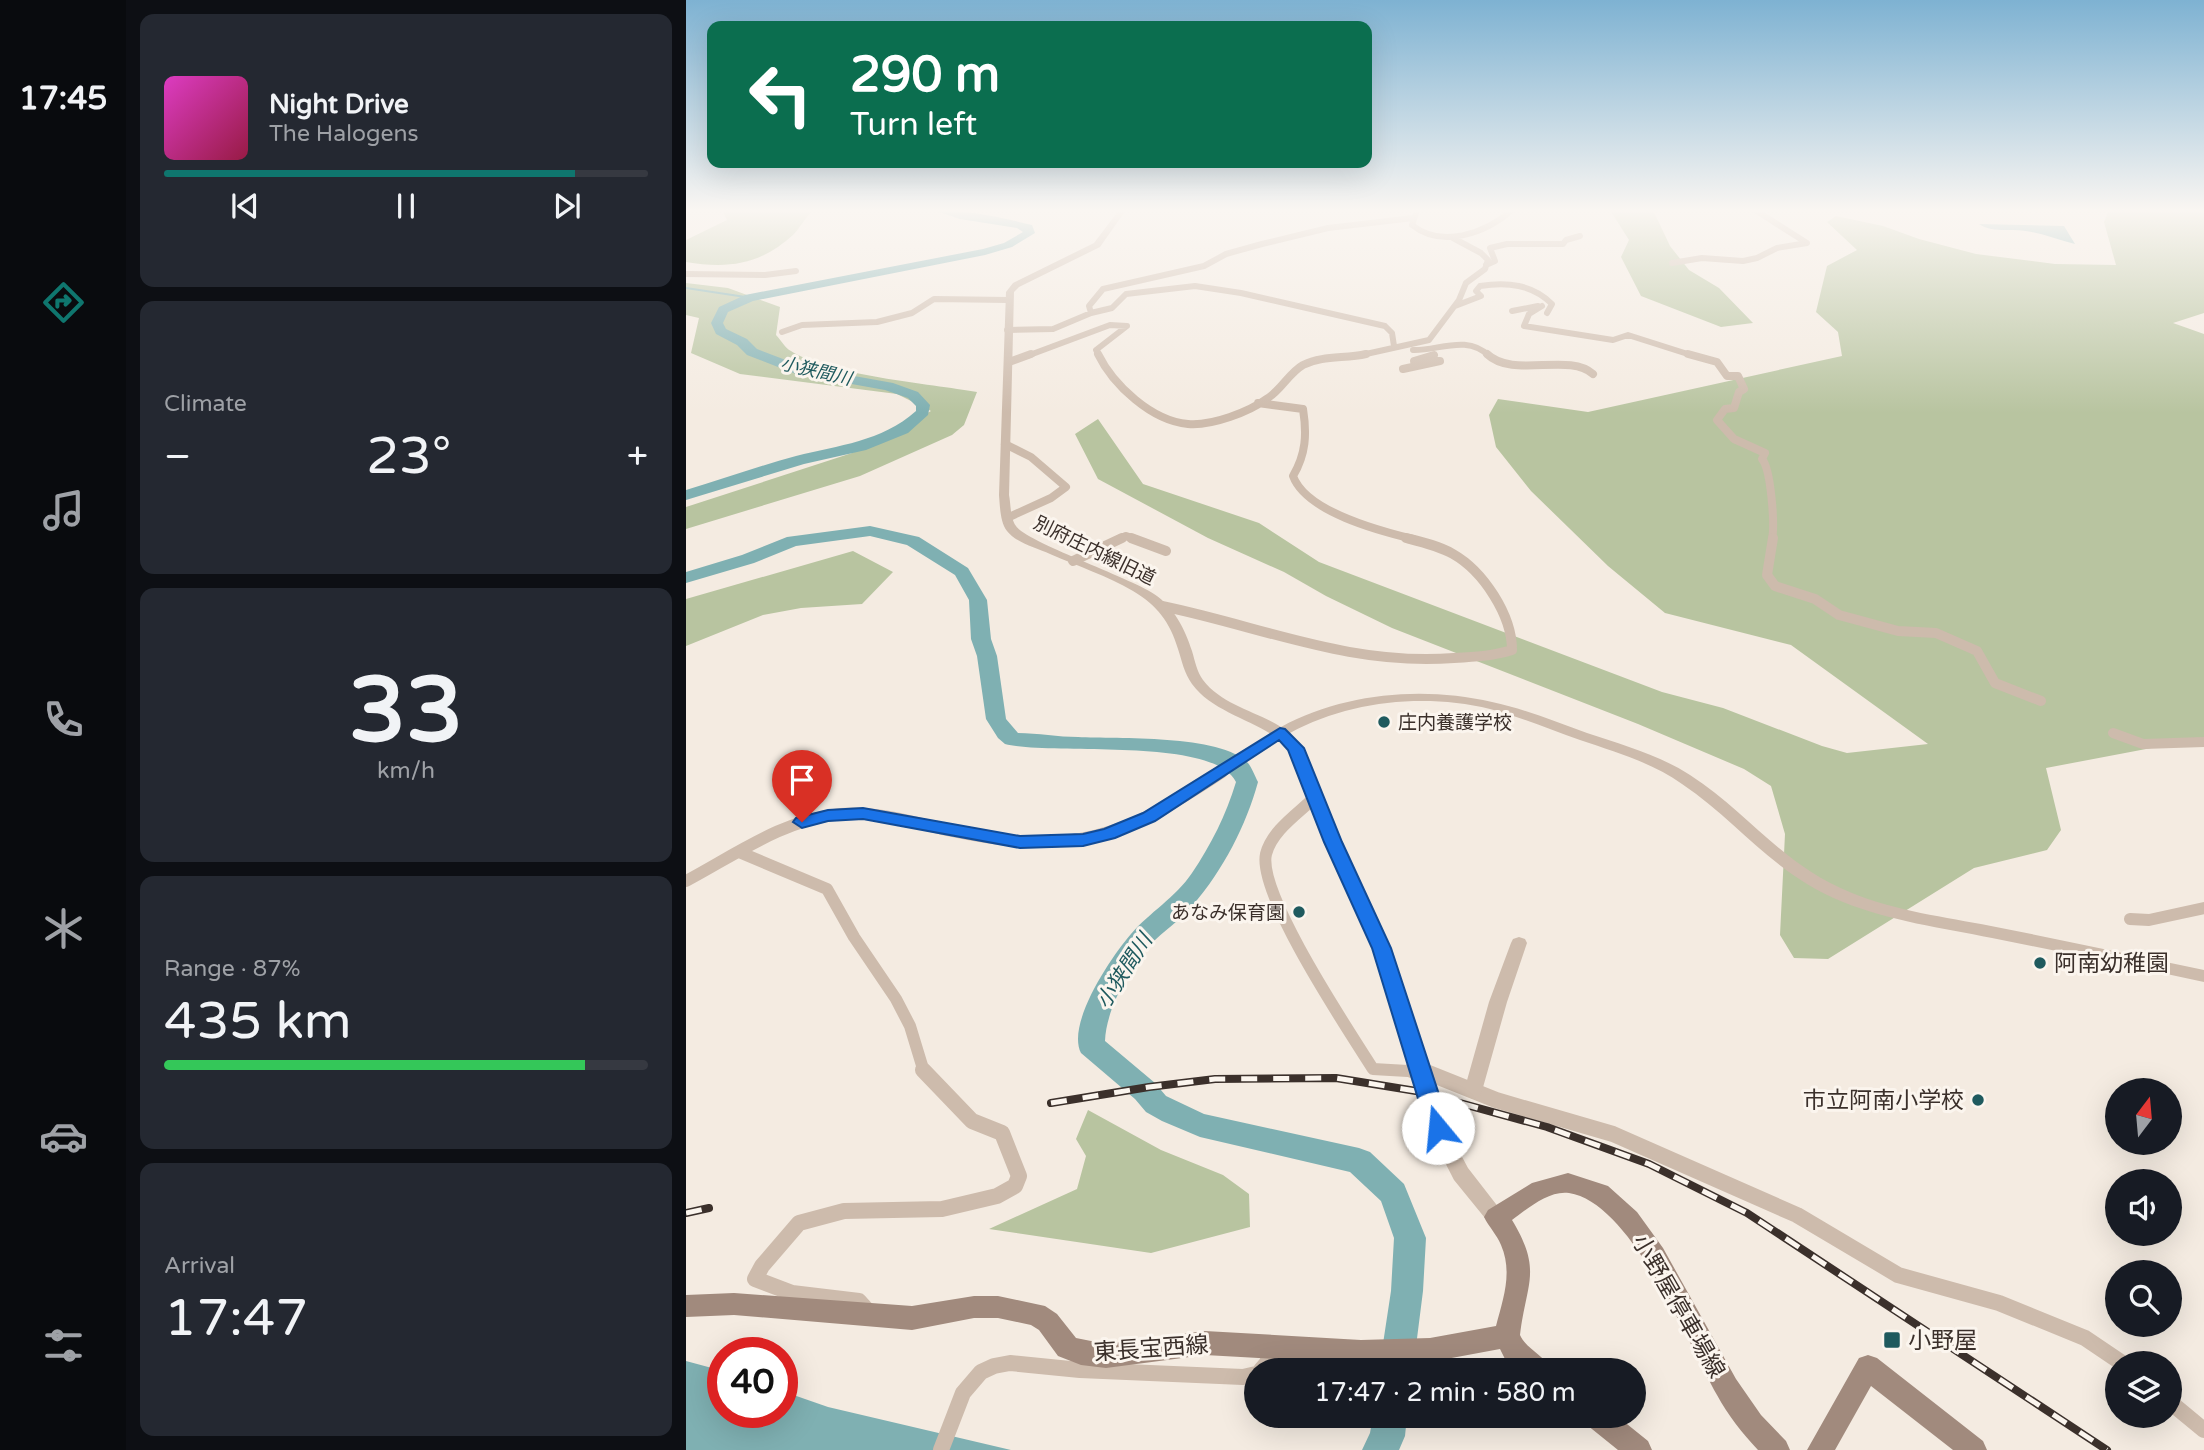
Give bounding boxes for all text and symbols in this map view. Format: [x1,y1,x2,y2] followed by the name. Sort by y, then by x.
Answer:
[850,46,1000,105] text: 290 m
[735,49,826,140] icon: left
[19,80,107,118] text: 17:45
[269,89,409,120] text: Night Drive
[850,106,977,144] text: Turn left
[269,120,418,148] text: The Halogens
[226,187,264,225] icon: previous
[387,187,425,225] icon: pause
[548,187,586,225] icon: next
[39,278,88,327] icon: directions
[778,352,856,390] water label: 小狭間川
[164,390,247,418] text: Climate
[366,425,451,488] text: 23°
[164,434,191,480] text: −
[627,434,648,480] text: +
[39,486,88,535] icon: music
[1030,512,1159,590] street label: 別府庄内線旧道
[349,656,463,766] text: 33
[39,695,88,744] icon: phone
[1398,712,1512,734] place label: 庄内養護学校
[1376,714,1392,730] marker: 庄内養護学校
[772,750,832,822] pin
[377,757,435,785] text: km/h
[783,761,821,799] icon: arrive
[1171,902,1285,924] place label: あなみ保育園
[39,904,88,953] icon: climate
[1291,904,1307,920] marker: あなみ保育園
[1091,928,1159,1013] water label: 小狭間川
[2054,950,2169,978] place label: 阿南幼稚園
[164,955,300,983] text: Range · 87%
[2032,955,2048,971] marker: 阿南幼稚園
[164,990,352,1053] text: 435 km
[2105,1078,2182,1155] north arrow
[2105,1078,2182,1428] map controls
[1803,1087,1964,1115] place label: 市立阿南小学校
[1401,1091,1475,1165] position arrow
[1970,1092,1986,1108] marker: 市立阿南小学校
[39,1112,88,1161] icon: car
[2105,1169,2182,1246] button: sound
[1626,1230,1731,1383] street label: 小野屋停車場線
[164,1252,235,1280] text: Arrival
[2105,1260,2182,1337] button: search
[164,1287,308,1350] text: 17:47
[39,1321,88,1370] icon: filters
[1908,1327,1977,1355] place label: 小野屋
[1882,1330,1902,1350] marker: 小野屋
[1093,1331,1209,1367] street label: 東長宝西線
[707,1337,798,1428] speed limit sign: 40
[2105,1351,2182,1428] button: layers
[1314,1377,1576,1408] text: 17:47 · 2 min · 580 m

